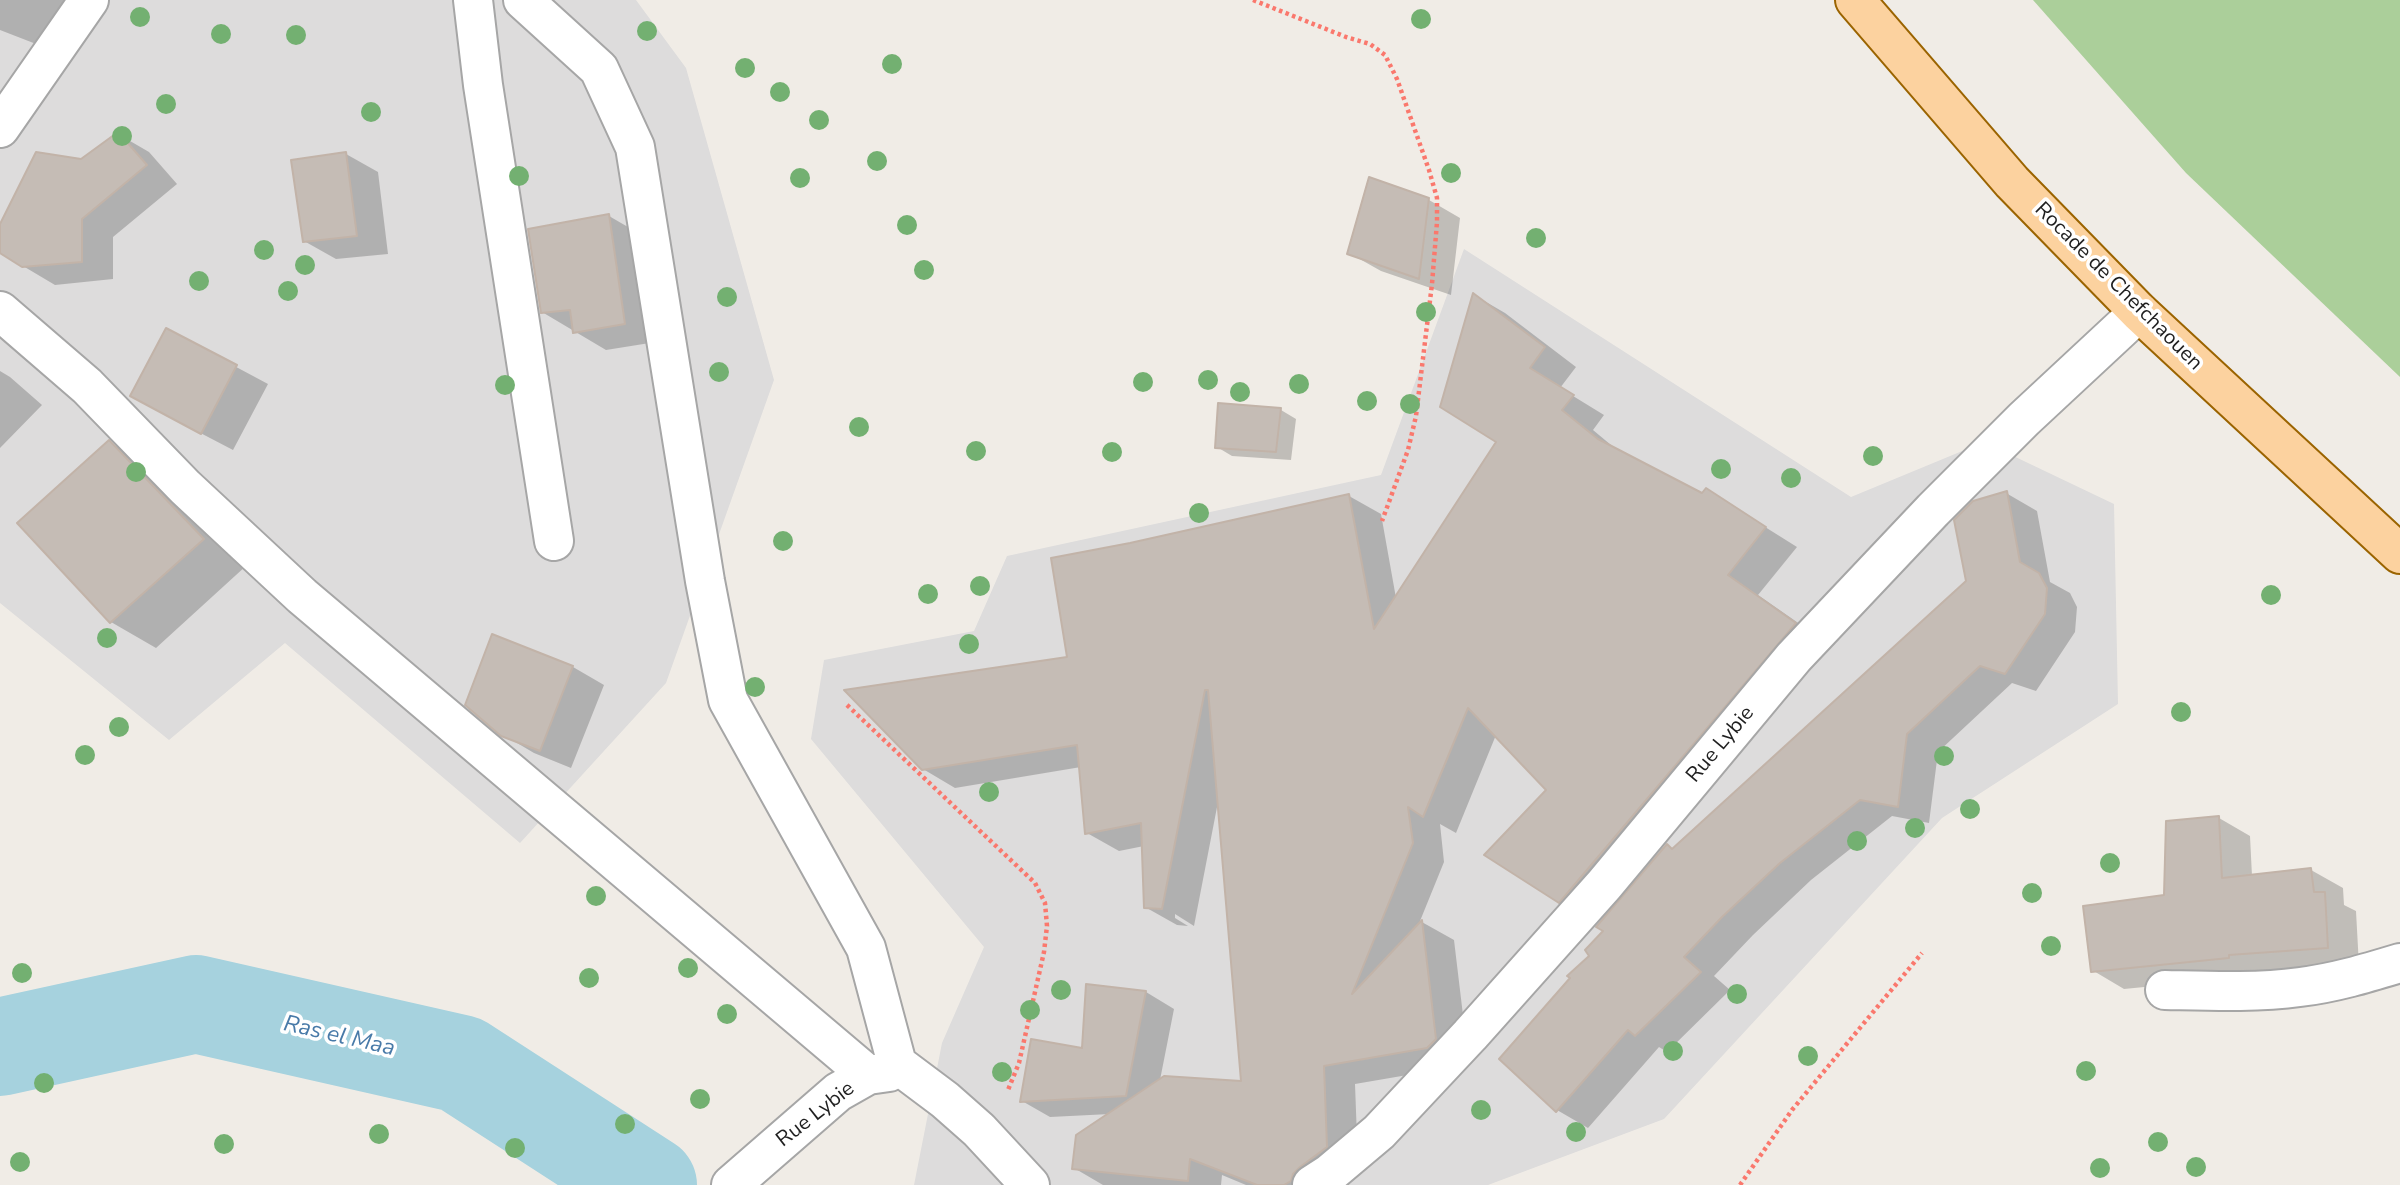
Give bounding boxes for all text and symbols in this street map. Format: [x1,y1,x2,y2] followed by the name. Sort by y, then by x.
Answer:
[2029,198,2207,376] street label: Rocade de Chefchaouen
[1682,702,1760,788] street label: Rue Lybie
[281,1011,397,1063] water label: Ras el Maa
[772,1077,860,1153] street label: Rue Lybie

